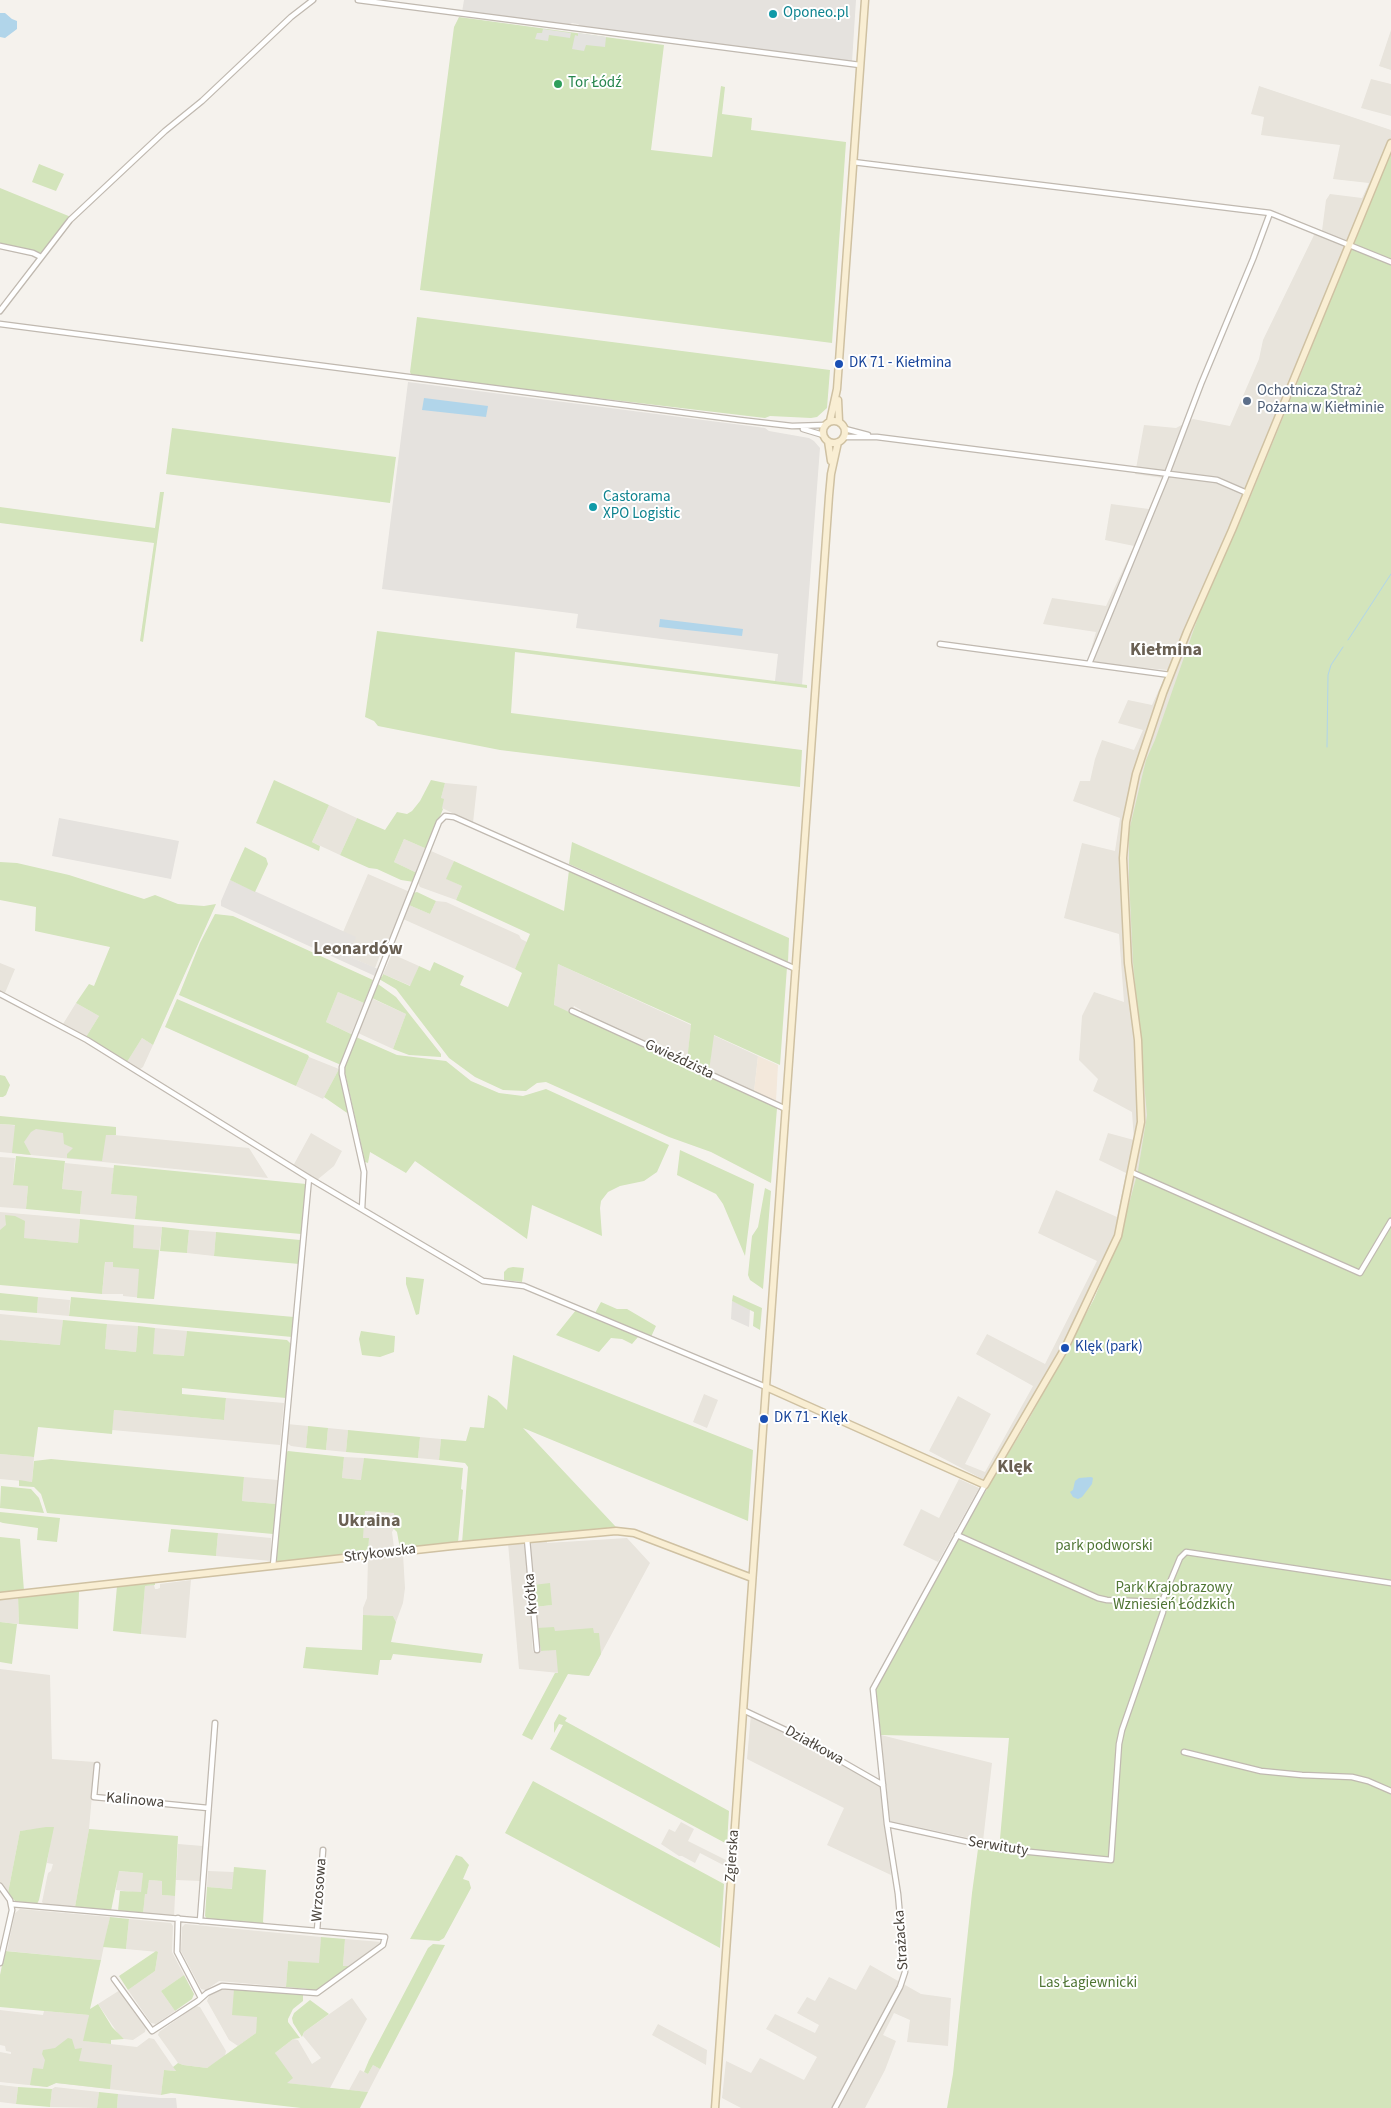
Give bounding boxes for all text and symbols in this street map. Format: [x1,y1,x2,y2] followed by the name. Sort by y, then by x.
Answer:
[783,5,849,23] place label: Oponeo.pl
[767,8,779,20] marker: Oponeo.pl
[568,75,622,93] place label: Tor Łódź
[552,78,564,90] marker: Tor Łódź
[849,355,952,373] place label: DK 71 - Kiełmina
[833,358,845,370] marker: DK 71 - Kiełmina
[1257,383,1384,418] place label: Ochotnicza Straż Pożarna w Kiełminie
[1241,395,1253,407] marker: Ochotnicza Straż Pożarna w Kiełminie
[603,489,680,524] place label: Castorama XPO Logistic
[587,501,599,513] marker: Castorama XPO Logistic
[1130,640,1202,662] district label: Kiełmina
[313,939,403,961] district label: Leonardów
[642,1036,716,1084] street label: Gwieździsta
[1075,1339,1143,1357] place label: Klęk (park)
[1059,1342,1071,1354] marker: Klęk (park)
[774,1410,848,1428] place label: DK 71 - Klęk
[758,1413,770,1425] marker: DK 71 - Klęk
[997,1457,1033,1479] district label: Klęk
[338,1511,400,1533] district label: Ukraina
[1055,1538,1153,1556] park label: park podworski
[343,1541,417,1567] street label: Strykowska
[521,1573,543,1615] street label: Krótka
[1113,1580,1235,1615] park label: Park Krajobrazowy Wzniesień Łódzkich
[781,1722,847,1770] street label: Działkowa
[105,1789,165,1813] street label: Kalinowa
[722,1829,744,1883] street label: Zgierska
[967,1833,1029,1861] street label: Serwituty
[309,1858,331,1922] street label: Wrzosowa
[891,1909,913,1971] street label: Strażacka
[1039,1975,1137,1993] park label: Las Łagiewnicki

